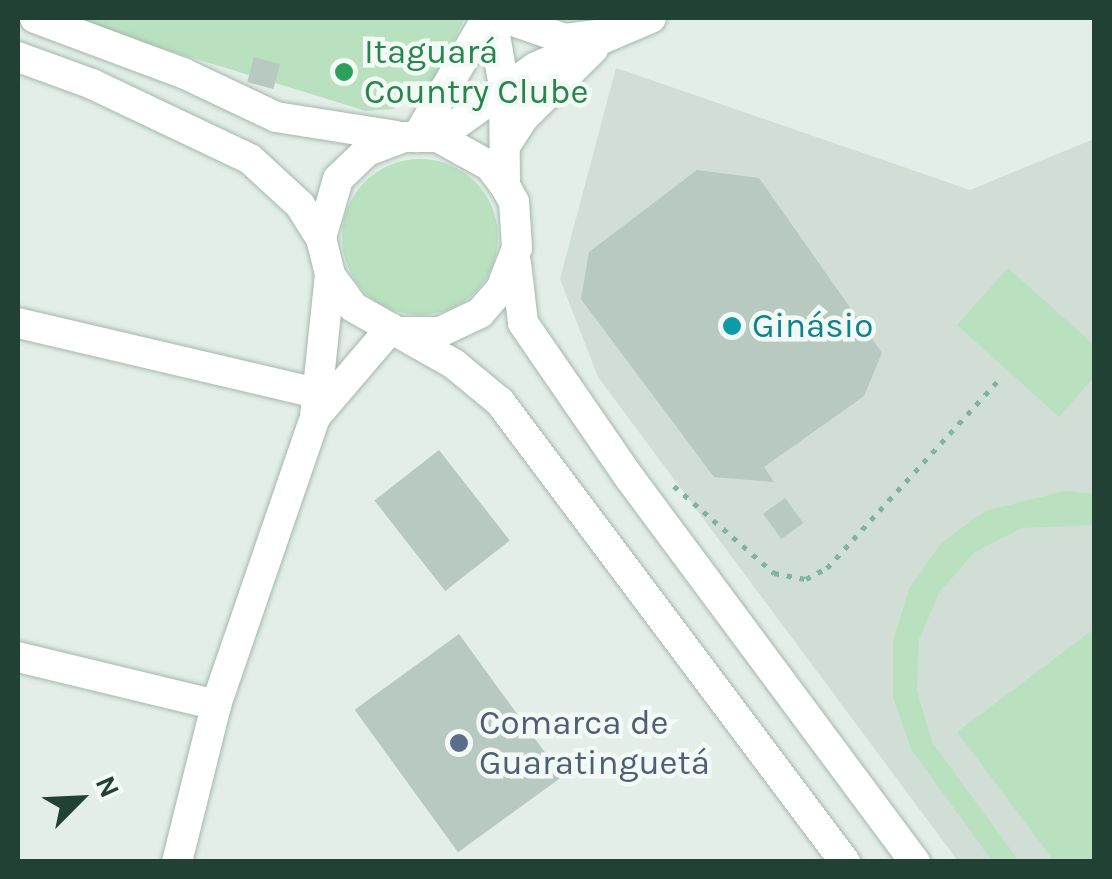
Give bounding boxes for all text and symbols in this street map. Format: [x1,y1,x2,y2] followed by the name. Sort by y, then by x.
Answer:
[364,31,588,113] place label: Itaguará Country Clube
[333,61,355,83] marker: Itaguará Country Clube
[752,305,873,347] place label: Ginásio
[721,315,743,337] marker: Ginásio
[479,702,710,784] place label: Comarca de Guaratinguetá
[448,732,470,754] marker: Comarca de Guaratinguetá
[30,749,130,849] north arrow
[89,771,127,802] text: N

